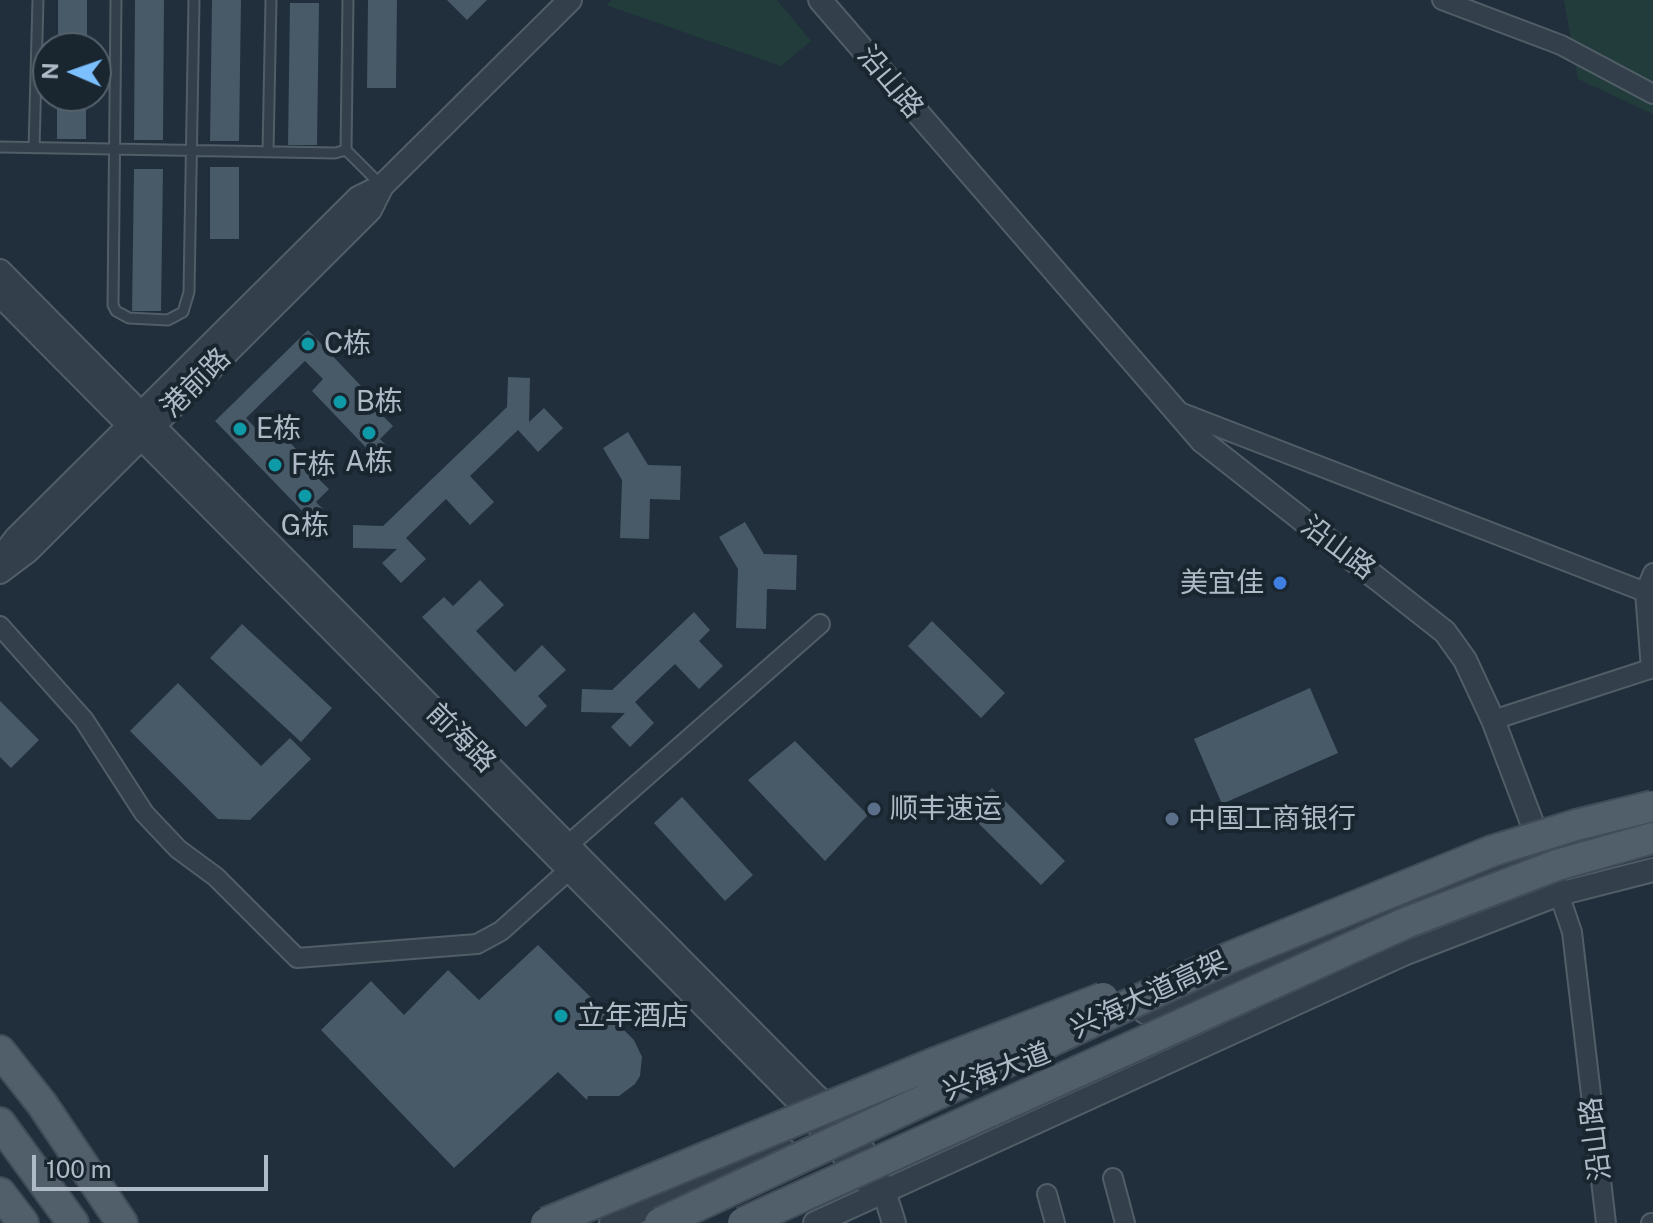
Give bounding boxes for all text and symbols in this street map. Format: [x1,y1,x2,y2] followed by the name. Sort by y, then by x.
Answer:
[32,32,112,112] north arrow
[850,39,930,125] street label: 沿山路
[37,62,63,80] text: N
[324,327,371,361] place label: C栋
[299,335,317,353] marker: C栋
[154,341,238,425] street label: 港前路
[356,385,403,419] place label: B栋
[331,393,349,411] marker: B栋
[256,412,301,446] place label: E栋
[231,420,249,438] marker: E栋
[360,424,378,442] marker: A栋
[345,445,393,479] place label: A栋
[291,448,336,482] place label: F栋
[266,456,284,474] marker: F栋
[296,487,314,505] marker: G栋
[281,509,329,543] place label: G栋
[1294,509,1382,587] street label: 沿山路
[1180,566,1264,600] place label: 美宜佳
[1271,574,1289,592] marker: 美宜佳
[419,696,503,780] street label: 前海路
[890,792,1002,826] place label: 顺丰速运
[865,800,883,818] marker: 顺丰速运
[1188,802,1356,836] place label: 中国工商银行
[1163,810,1181,828] marker: 中国工商银行
[1066,944,1232,1046] street label: 兴海大道高架
[577,999,689,1033] place label: 立年酒店
[552,1007,570,1025] marker: 立年酒店
[939,1036,1055,1108] street label: 兴海大道
[1574,1095,1618,1183] street label: 沿山路
[36,1139,272,1189] scale bar
[46,1155,112,1183] text: 100 m

